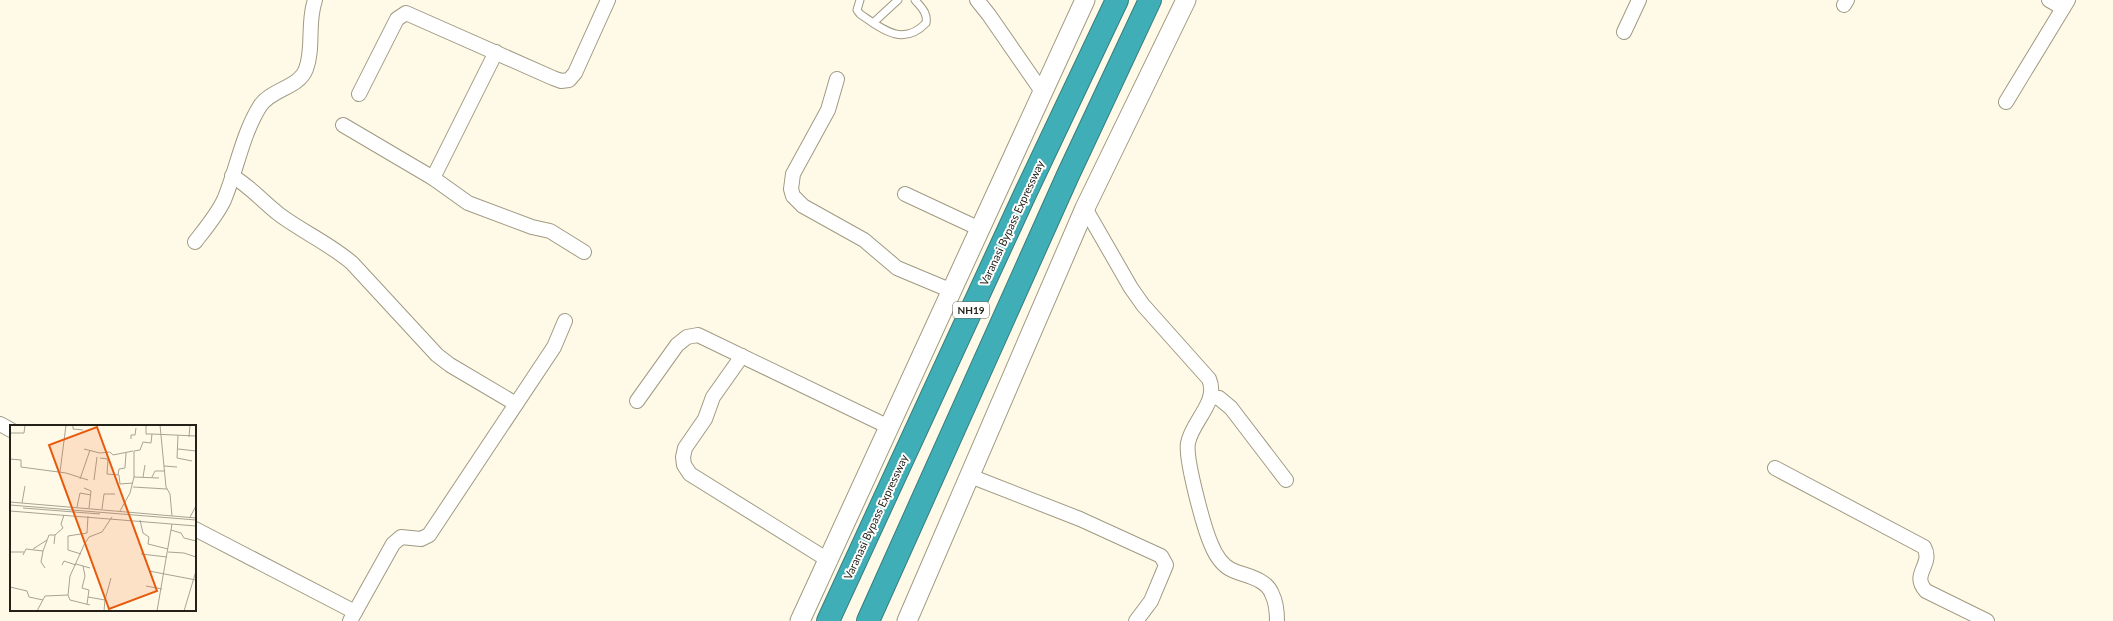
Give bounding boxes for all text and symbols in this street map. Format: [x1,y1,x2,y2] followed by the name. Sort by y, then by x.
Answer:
[977,158,1046,287] street label: Varanasi Bypass Expressway
[953,302,989,318] road number: NH19
[10,425,196,611] inset map
[841,452,910,581] street label: Varanasi Bypass Expressway

